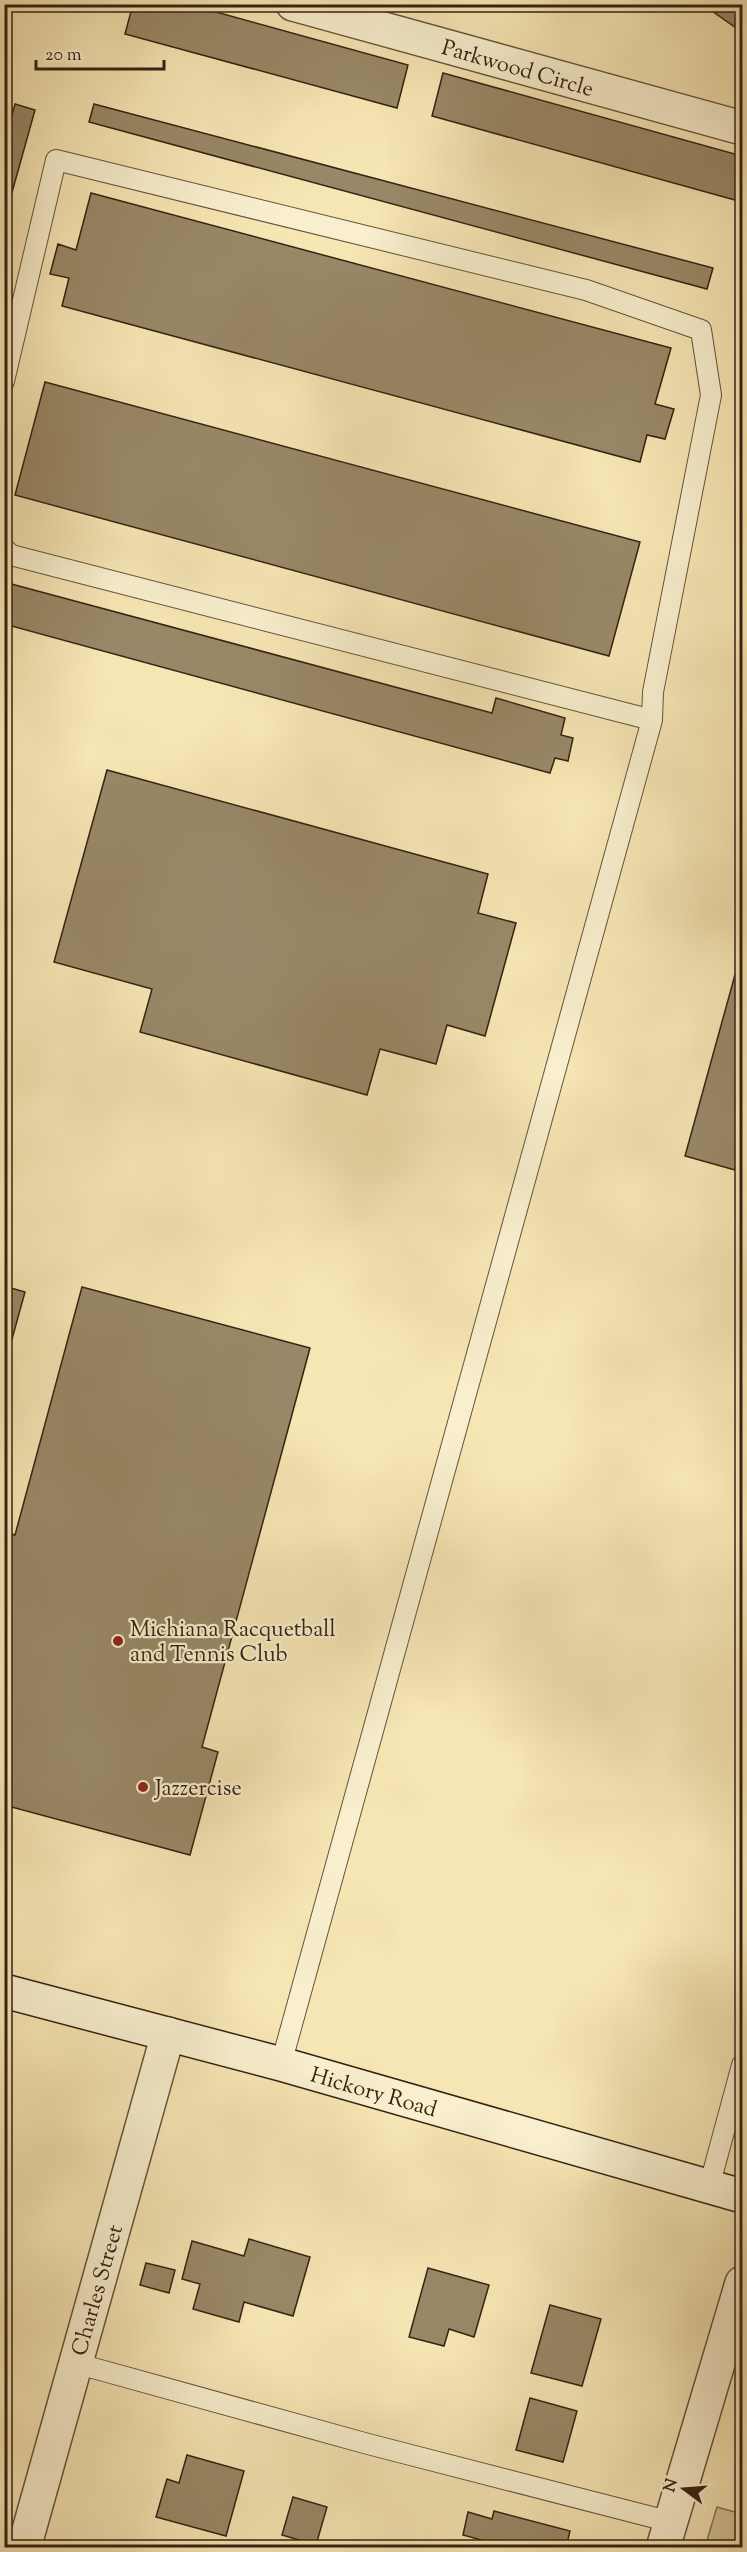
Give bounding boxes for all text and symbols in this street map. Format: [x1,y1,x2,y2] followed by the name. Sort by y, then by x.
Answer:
[36,33,164,71] scale bar
[438,33,597,107] street label: Parkwood Circle
[45,43,82,69] text: 20 m
[130,1615,336,1672] place label: Michiana Racquetball and Tennis Club
[111,1634,125,1648] marker: Michiana Racquetball and Tennis Club
[154,1774,242,1806] place label: Jazzercise
[136,1780,150,1794] marker: Jazzercise
[306,2061,440,2127] street label: Hickory Road
[65,2221,133,2360] street label: Charles Street
[654,2459,714,2519] north arrow
[659,2476,685,2495] text: N

